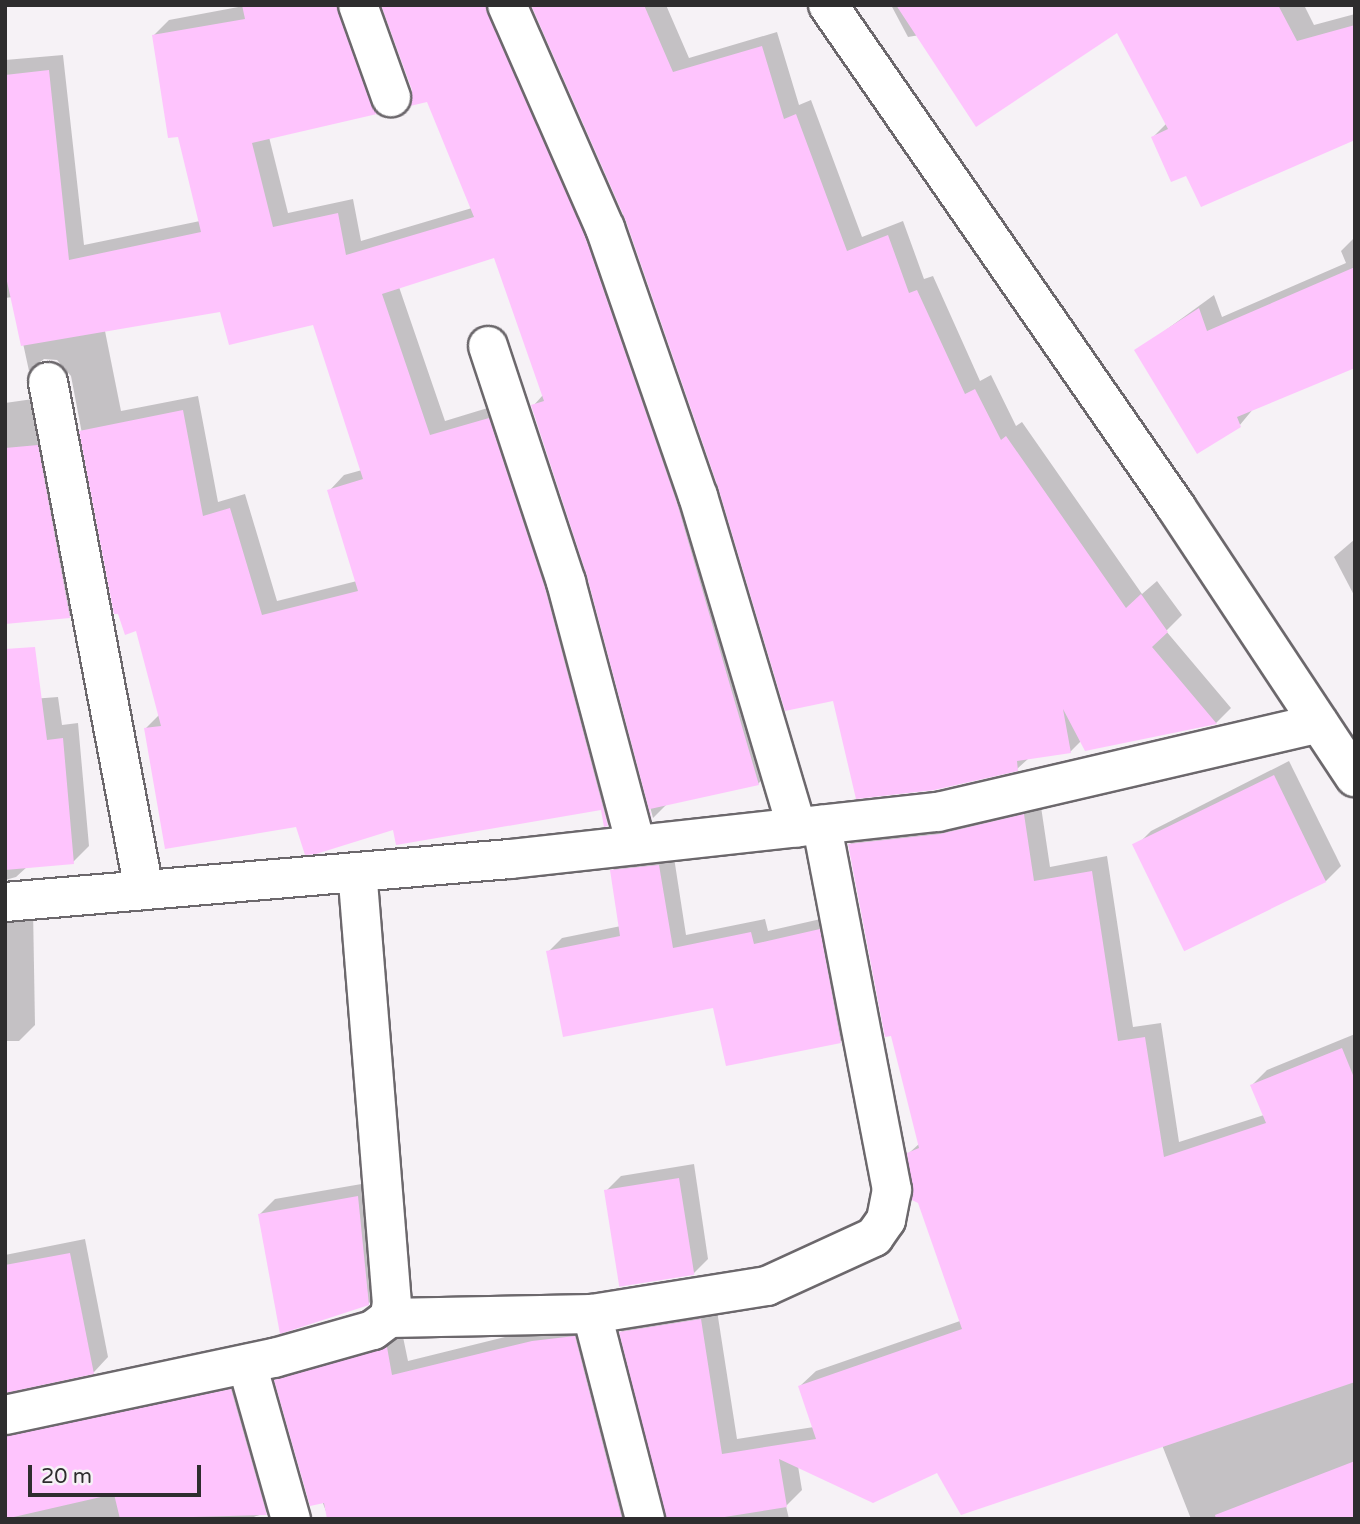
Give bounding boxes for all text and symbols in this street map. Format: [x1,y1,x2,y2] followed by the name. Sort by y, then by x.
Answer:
[32,1450,205,1494] scale bar
[41,1464,92,1489] text: 20 m

